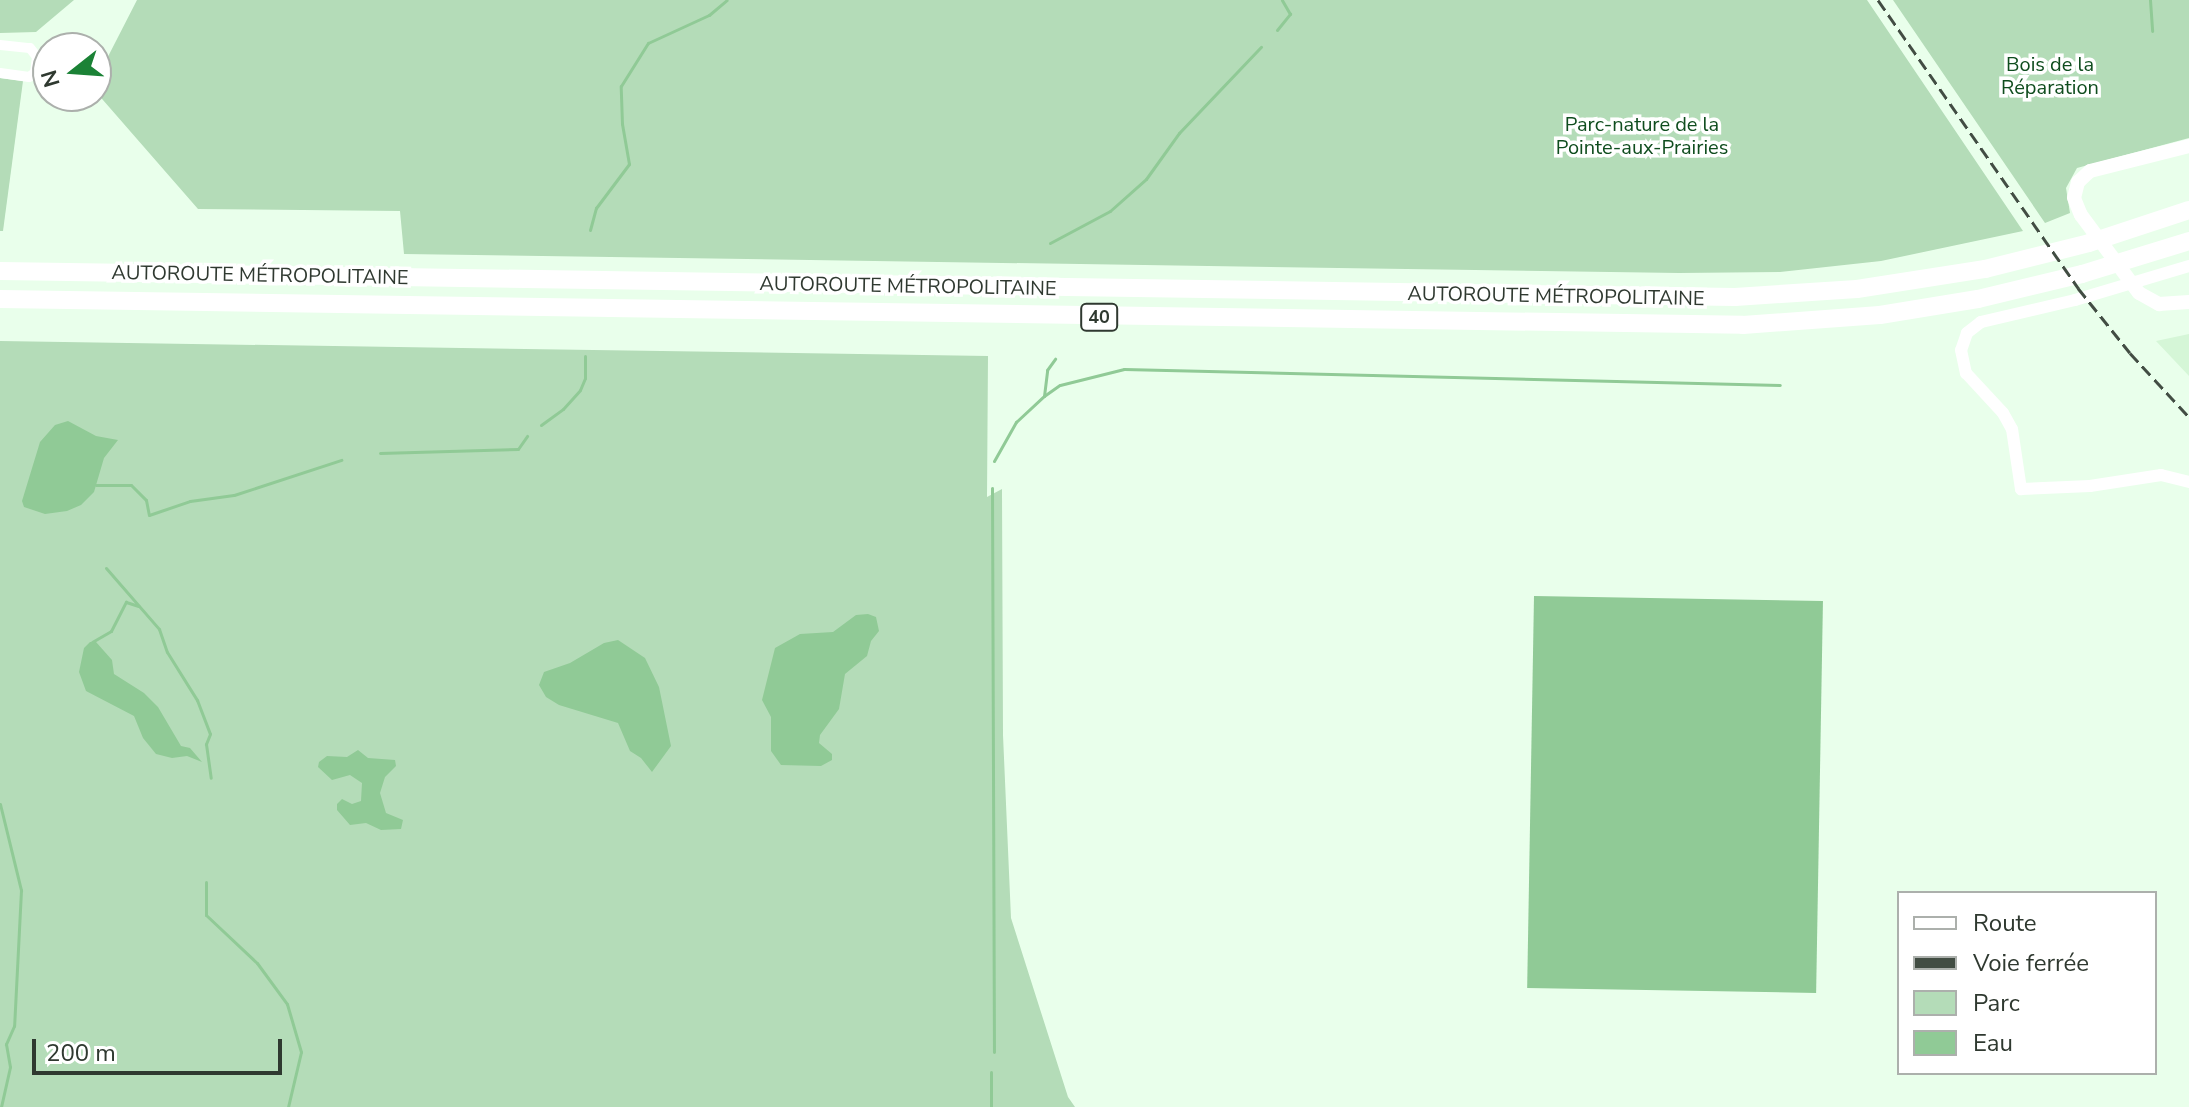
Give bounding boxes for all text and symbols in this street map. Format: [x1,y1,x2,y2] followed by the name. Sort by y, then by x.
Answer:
[32,32,112,112] north arrow
[2001,52,2099,99] park label: Bois de la Réparation
[34,66,68,91] text: N
[1556,112,1728,159] park label: Parc-nature de la Pointe-aux-Prairies
[111,260,409,290] street label: AUTOROUTE MÉTROPOLITAINE
[759,271,1057,301] street label: AUTOROUTE MÉTROPOLITAINE
[1407,281,1705,311] street label: AUTOROUTE MÉTROPOLITAINE
[1079,303,1119,331] road number: 40
[1897,891,2157,1075] legend
[1973,907,2037,939] text: Route
[1973,947,2089,979] text: Voie ferrée
[1973,987,2020,1019] text: Parc
[36,1023,286,1073] scale bar
[1973,1027,2013,1059] text: Eau
[46,1037,116,1069] text: 200 m

